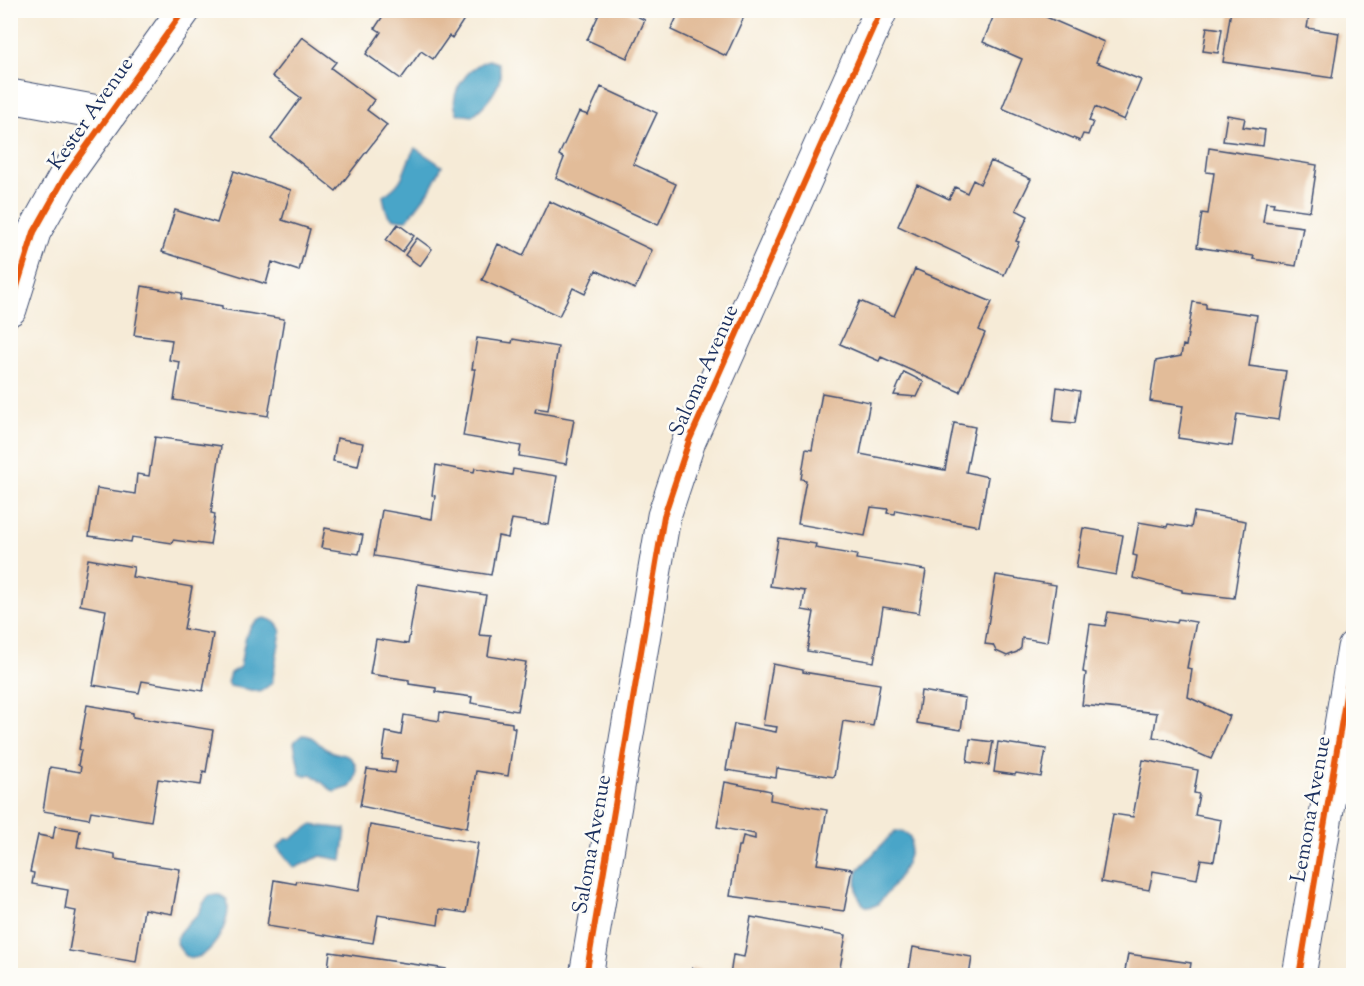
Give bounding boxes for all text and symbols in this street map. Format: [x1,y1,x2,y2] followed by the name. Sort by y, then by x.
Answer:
[42,52,142,177] street label: Kester Avenue
[662,300,747,441] street label: Saloma Avenue
[1284,734,1340,885] street label: Lemona Avenue
[566,772,620,916] street label: Saloma Avenue

